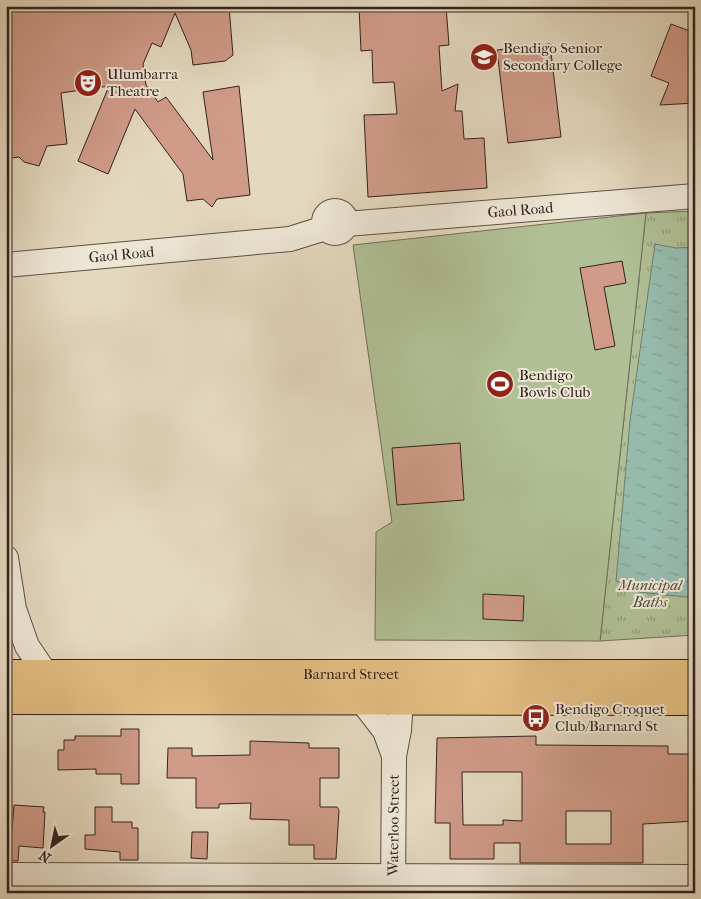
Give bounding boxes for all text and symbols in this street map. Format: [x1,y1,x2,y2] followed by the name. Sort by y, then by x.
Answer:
[503,39,623,74] place label: Bendigo Senior Secondary College
[469,42,499,72] school or university icon: Bendigo Senior Secondary College
[107,65,179,100] place label: Ulumbarra Theatre
[73,68,103,98] theatre icon: Ulumbarra Theatre
[487,198,555,222] street label: Gaol Road
[88,242,156,266] street label: Gaol Road
[519,366,591,401] place label: Bendigo Bowls Club
[485,369,515,399] sports icon: Bendigo Bowls Club
[617,576,684,611] park label: Municipal Baths
[303,665,400,683] street label: Barnard Street
[555,700,666,735] place label: Bendigo Croquet Club/Barnard St
[521,703,551,733] bus stop icon: Bendigo Croquet Club/Barnard St
[384,773,403,877] street label: Waterloo Street
[28,822,78,872] north arrow
[36,846,54,867] text: N

